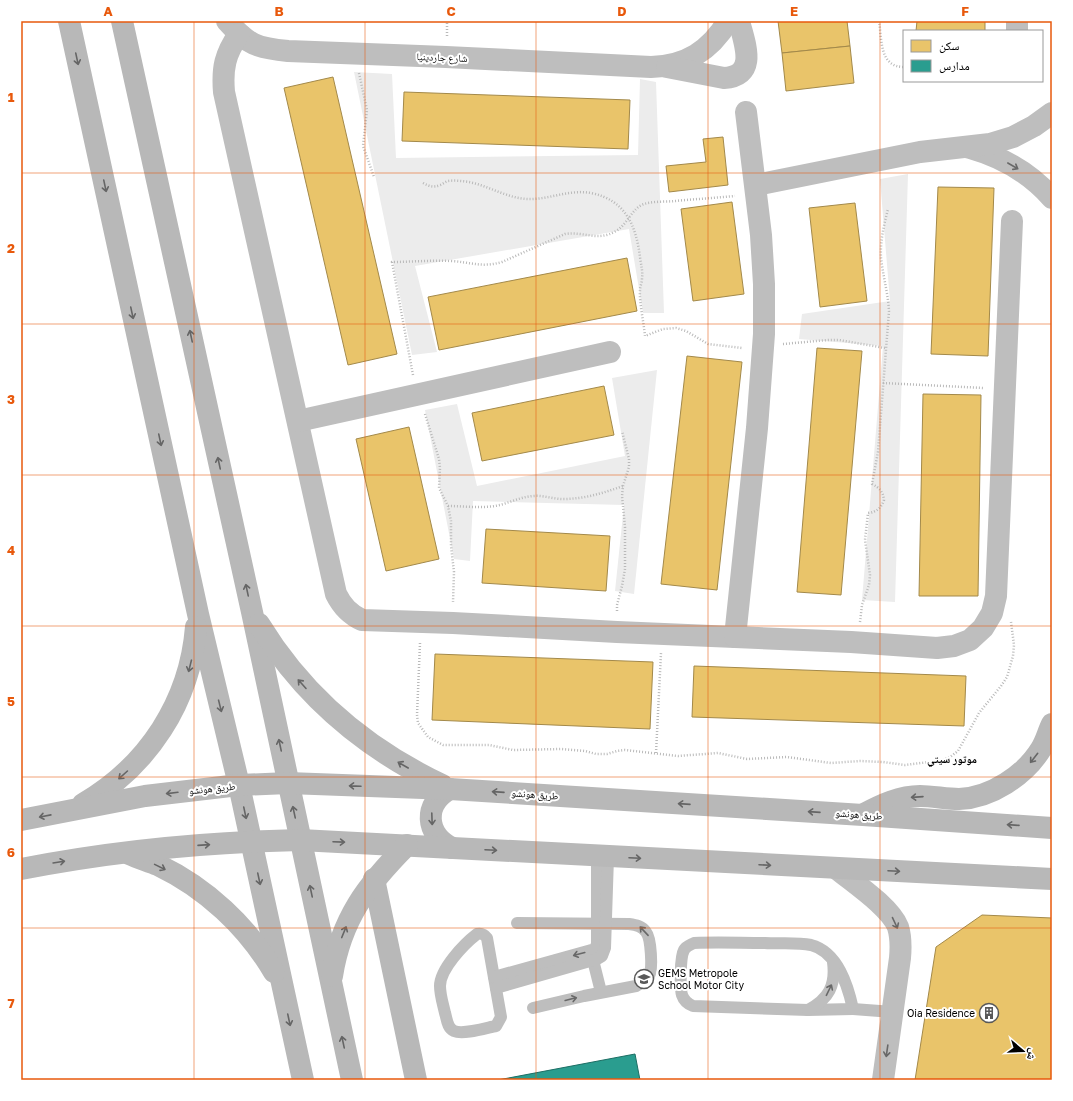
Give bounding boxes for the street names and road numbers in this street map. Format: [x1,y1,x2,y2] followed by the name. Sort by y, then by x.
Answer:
[416,50,468,65] street label: شارع جاردينيا
[188,780,236,797] street label: طريق هونشو
[511,786,559,803] street label: طريق هونشو
[835,806,883,823] street label: طريق هونشو

